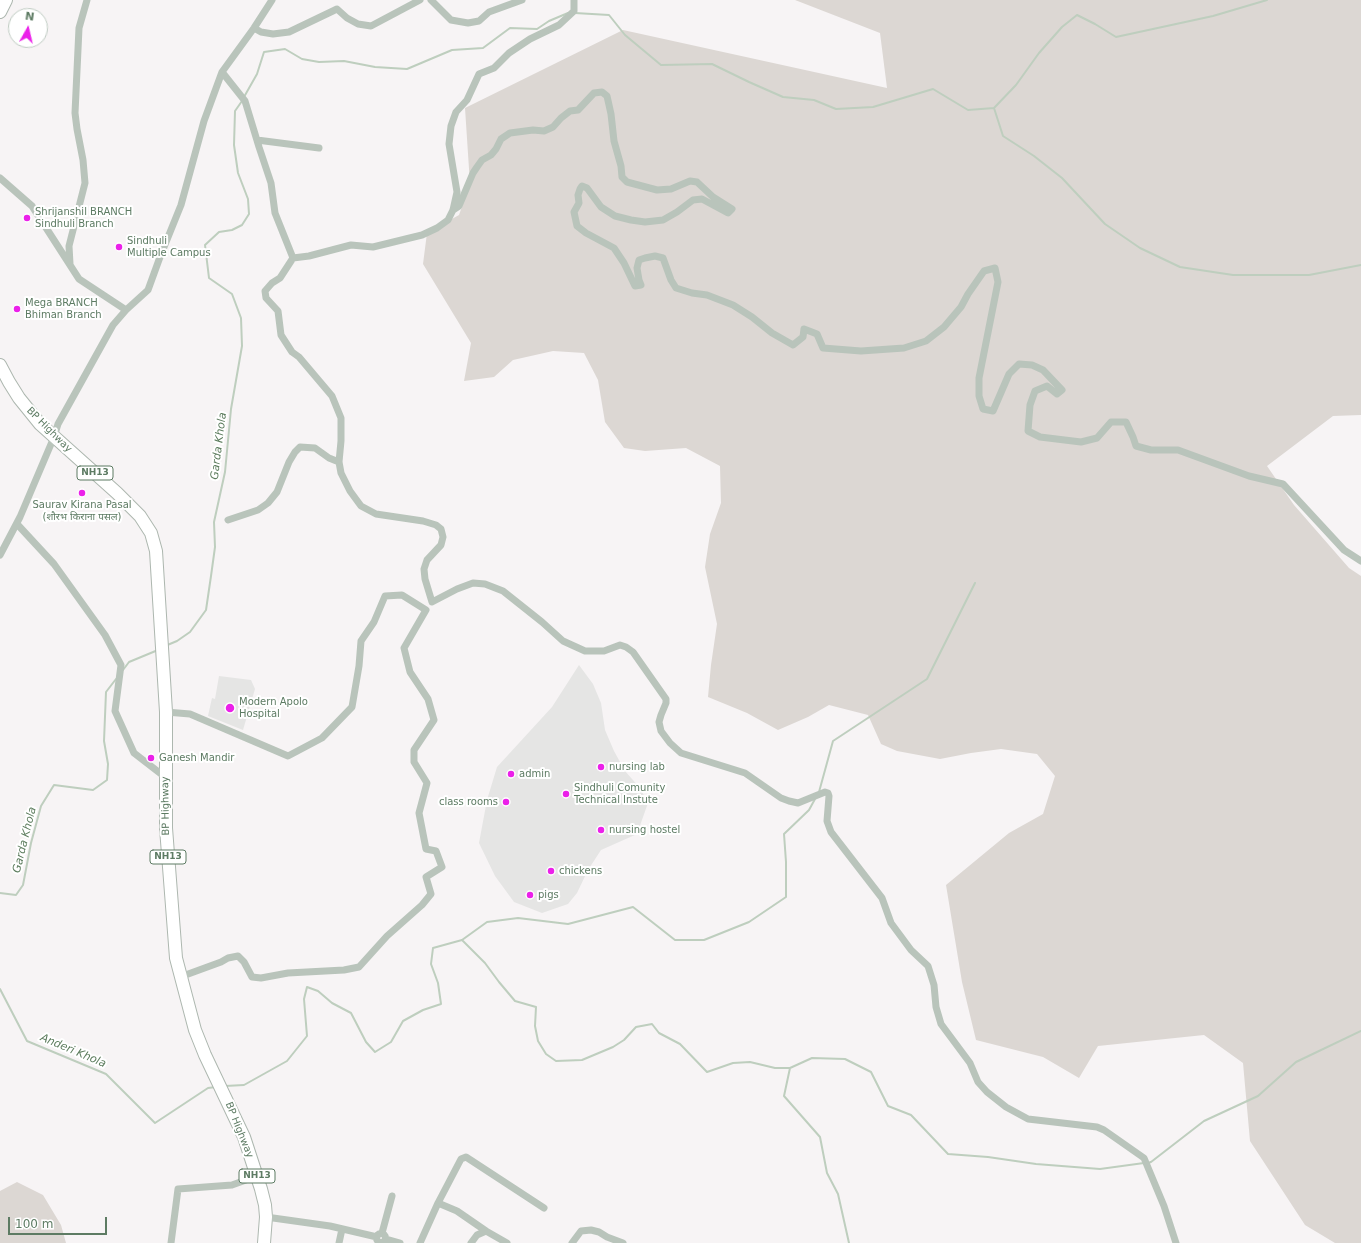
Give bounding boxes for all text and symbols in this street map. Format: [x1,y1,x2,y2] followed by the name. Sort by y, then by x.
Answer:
[8,8,48,48] north arrow
[24,10,35,24] text: N
[35,206,132,230] place label: Shrijanshil BRANCH Sindhuli Branch
[22,213,32,223] marker: Shrijanshil BRANCH Sindhuli Branch
[127,235,211,258] place label: Sindhuli Multiple Campus
[114,242,124,252] marker: Sindhuli Multiple Campus
[25,297,102,320] place label: Mega BRANCH Bhiman Branch
[12,304,22,314] marker: Mega BRANCH Bhiman Branch
[24,405,74,455] street label: BP Highway
[208,412,230,480] water label: Garda Khola
[77,466,113,480] road number: NH13
[77,488,87,498] marker: Saurav Kirana Pasal (शौरभ किराना पसल)
[32,499,132,522] place label: Saurav Kirana Pasal (शौरभ किराना पसल)
[239,696,308,720] place label: Modern Apolo Hospital
[224,702,236,714] marker: Modern Apolo Hospital
[159,752,234,764] place label: Ganesh Mandir
[146,753,156,763] marker: Ganesh Mandir
[609,761,665,773] place label: nursing lab
[596,762,606,772] marker: nursing lab
[519,768,550,780] place label: admin
[506,769,516,779] marker: admin
[159,776,173,836] street label: BP Highway
[574,782,665,806] place label: Sindhuli Comunity Technical Instute
[561,789,571,799] marker: Sindhuli Comunity Technical Instute
[439,796,498,808] place label: class rooms
[501,797,511,807] marker: class rooms
[10,806,40,874] water label: Garda Khola
[609,824,680,836] place label: nursing hostel
[596,825,606,835] marker: nursing hostel
[150,850,186,864] road number: NH13
[559,865,602,877] place label: chickens
[546,866,556,876] marker: chickens
[538,889,559,901] place label: pigs
[525,890,535,900] marker: pigs
[38,1031,108,1071] water label: Anderi Khola
[222,1100,256,1160] street label: BP Highway
[239,1169,275,1183] road number: NH13
[10,1209,109,1235] scale bar
[15,1217,53,1231] text: 100 m

